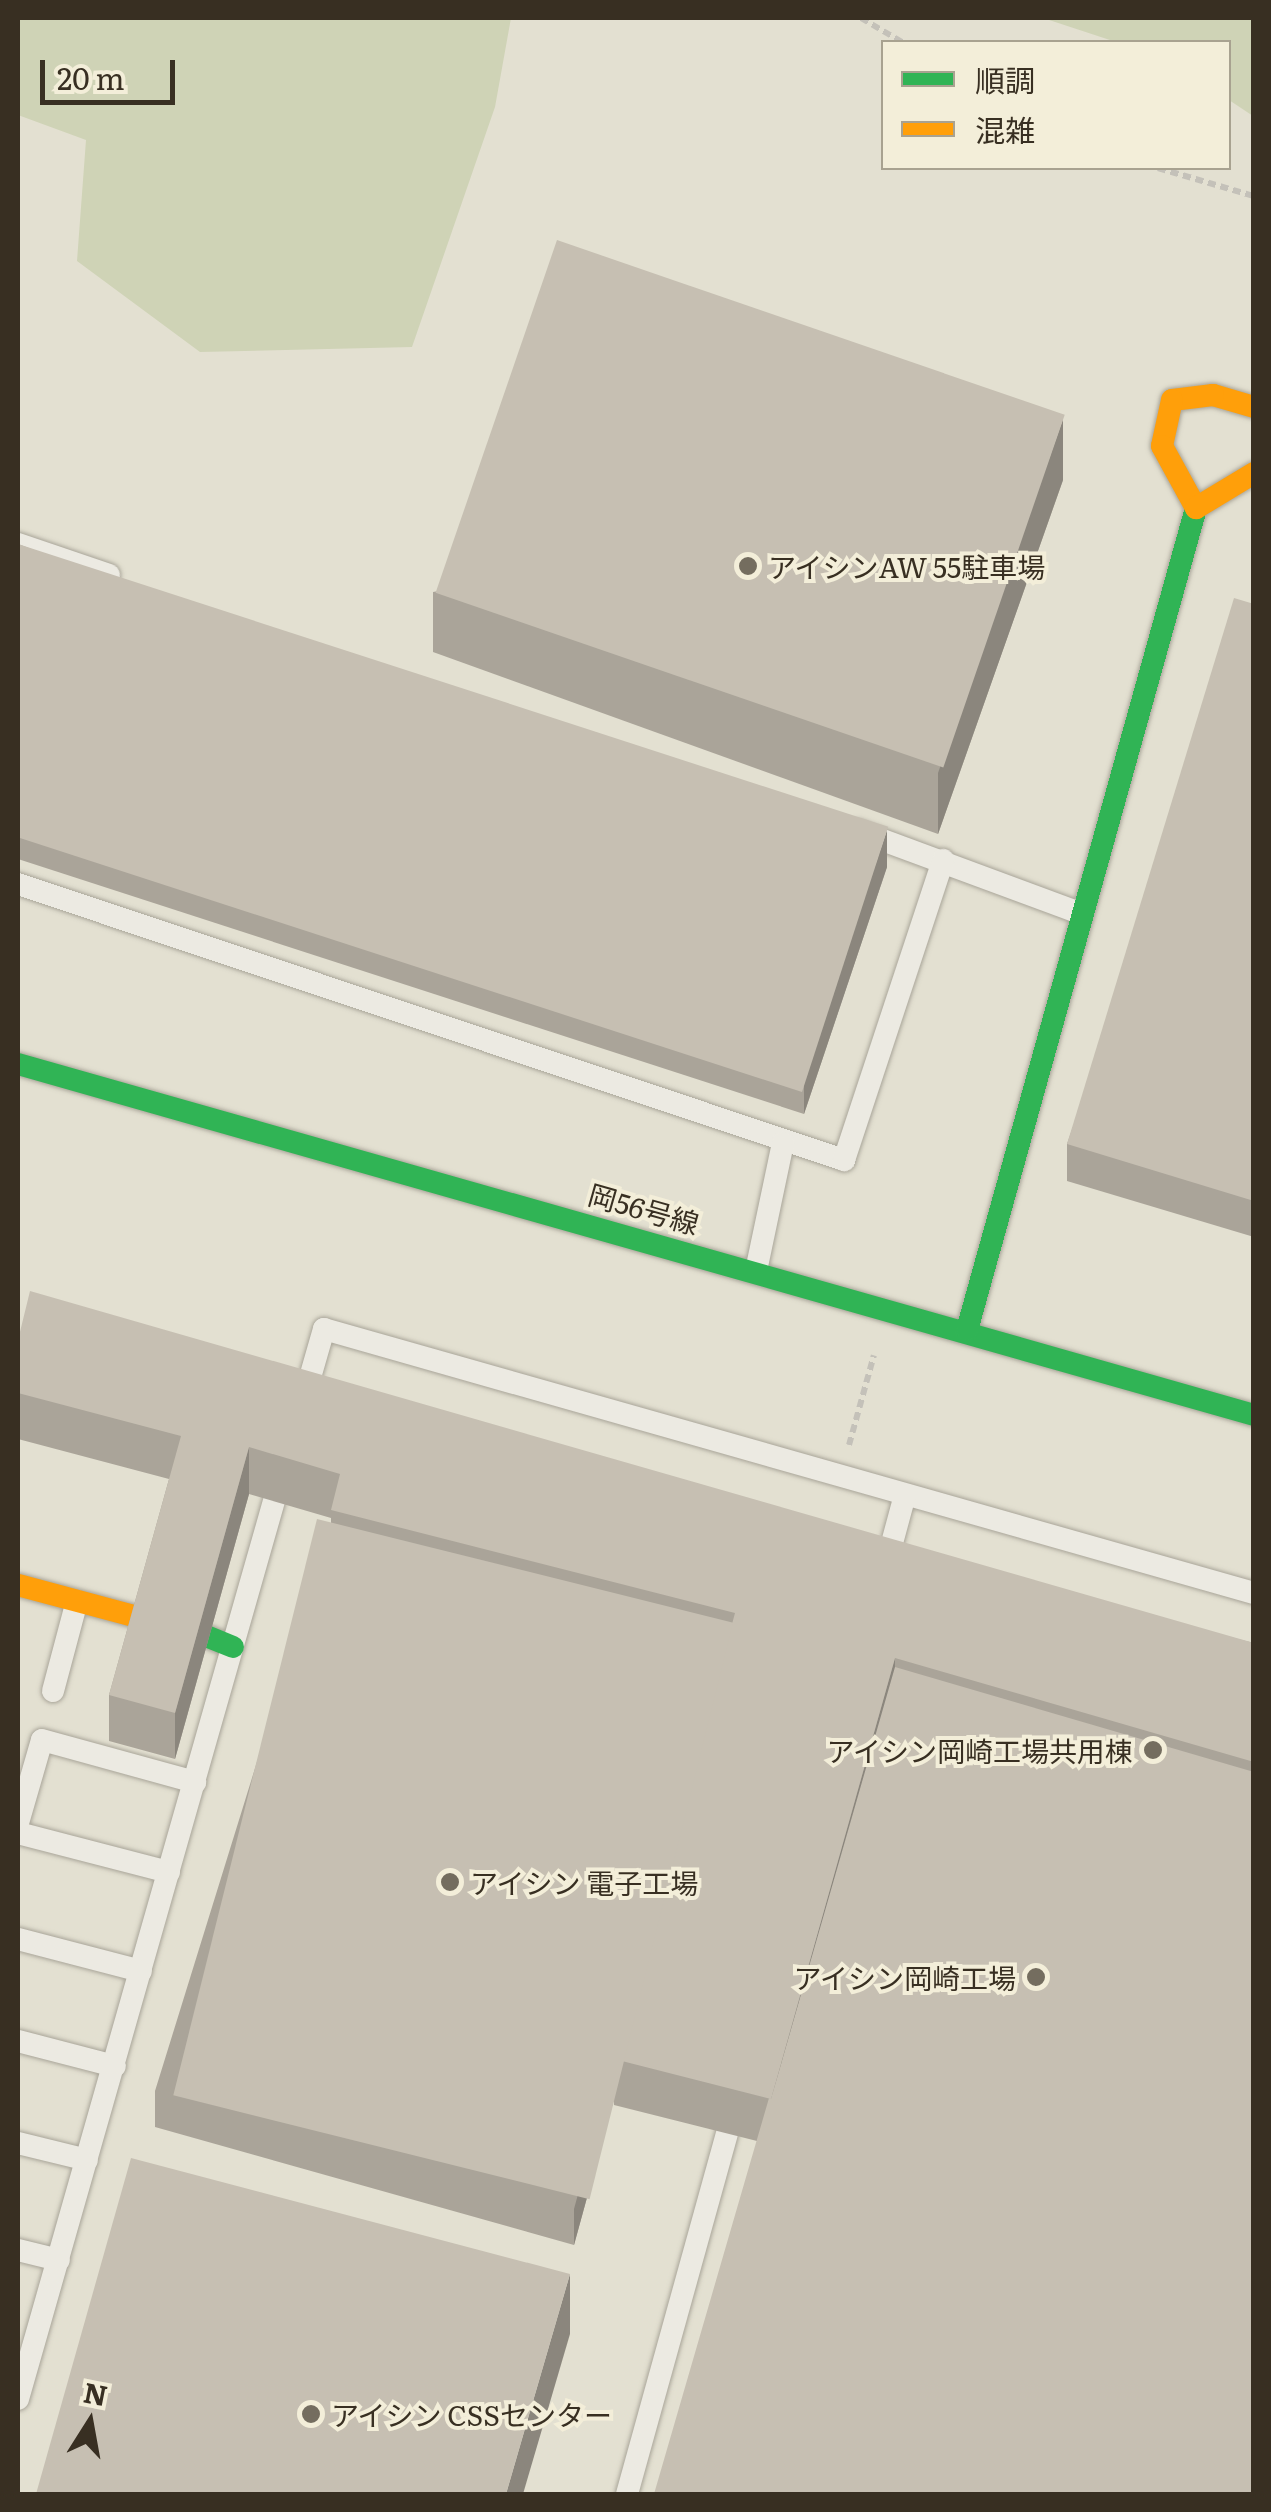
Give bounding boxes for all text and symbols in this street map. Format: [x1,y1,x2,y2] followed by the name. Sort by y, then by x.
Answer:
[45,40,180,102] scale bar
[881,40,1231,170] legend
[57,55,125,99] text: 20 m
[975,57,1035,101] text: 順調
[975,107,1035,151] text: 混雑
[768,549,1047,583] place label: アイシンAW 55駐車場
[737,555,759,577] marker: アイシンAW 55駐車場
[585,1176,703,1240] street label: 岡56号線
[825,1733,1133,1767] place label: アイシン岡崎工場共用棟
[1142,1739,1164,1761] marker: アイシン岡崎工場共用棟
[470,1865,700,1899] place label: アイシン 電子工場
[439,1871,461,1893] marker: アイシン 電子工場
[792,1960,1016,1994] place label: アイシン岡崎工場
[1025,1966,1047,1988] marker: アイシン岡崎工場
[80,2370,111,2415] text: N
[40,2372,140,2472] north arrow
[331,2397,613,2431] place label: アイシン CSSセンター
[300,2403,322,2425] marker: アイシン CSSセンター

